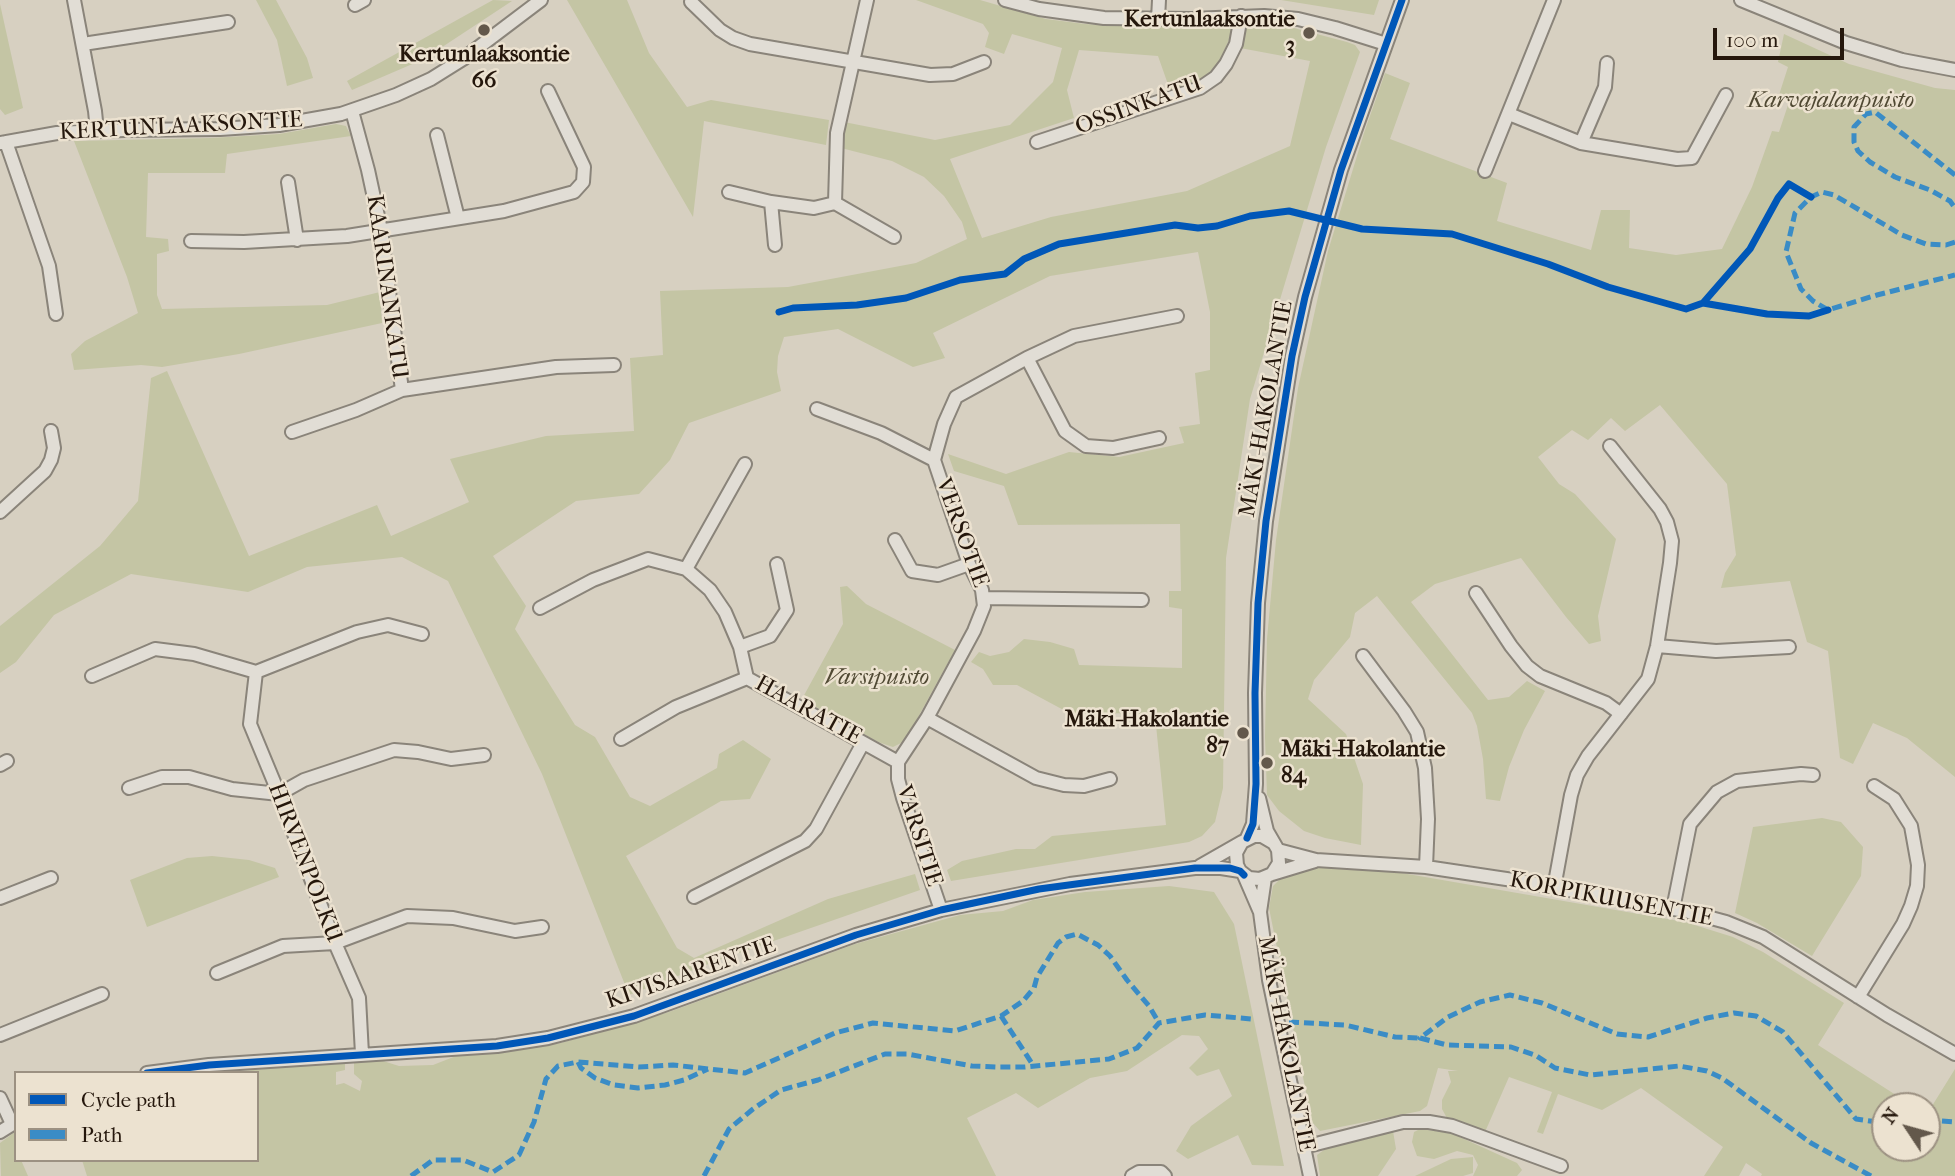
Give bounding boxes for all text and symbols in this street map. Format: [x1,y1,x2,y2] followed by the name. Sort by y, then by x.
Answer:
[1124,6,1295,60] place label: Kertunlaaksontie 3
[1717,14,1848,58] scale bar
[476,22,492,38] marker: Kertunlaaksontie 66
[1301,25,1317,41] marker: Kertunlaaksontie 3
[1726,28,1779,52] text: 100 m
[398,41,570,95] place label: Kertunlaaksontie 66
[1072,70,1206,142] street label: OSSINKATU
[1748,87,1914,115] park label: Karvajalanpuisto
[58,107,304,147] street label: KERTUNLAAKSONTIE
[359,193,413,381] street label: KAARINANKATU
[1234,299,1300,519] street label: MÄKI-HAKOLANTIE
[928,475,994,591] street label: VERSOTIE
[825,664,929,692] park label: Varsipuisto
[750,670,866,752] street label: HAARATIE
[1065,706,1229,760] place label: Mäki-Hakolantie 87
[1235,725,1251,741] marker: Mäki-Hakolantie 87
[1281,736,1445,790] place label: Mäki-Hakolantie 84
[1259,755,1275,771] marker: Mäki-Hakolantie 84
[261,779,347,947] street label: HIRVENPOLKU
[889,782,947,890] street label: VARSITIE
[1507,867,1715,933] street label: KORPIKUUSENTIE
[602,932,780,1016] street label: KIVISAARENTIE
[1251,934,1319,1154] street label: MÄKI-HAKOLANTIE
[14,1071,259,1162] legend
[81,1088,176,1112] text: Cycle path
[1871,1092,1941,1162] north arrow
[1877,1104,1904,1128] text: N
[81,1123,122,1147] text: Path

